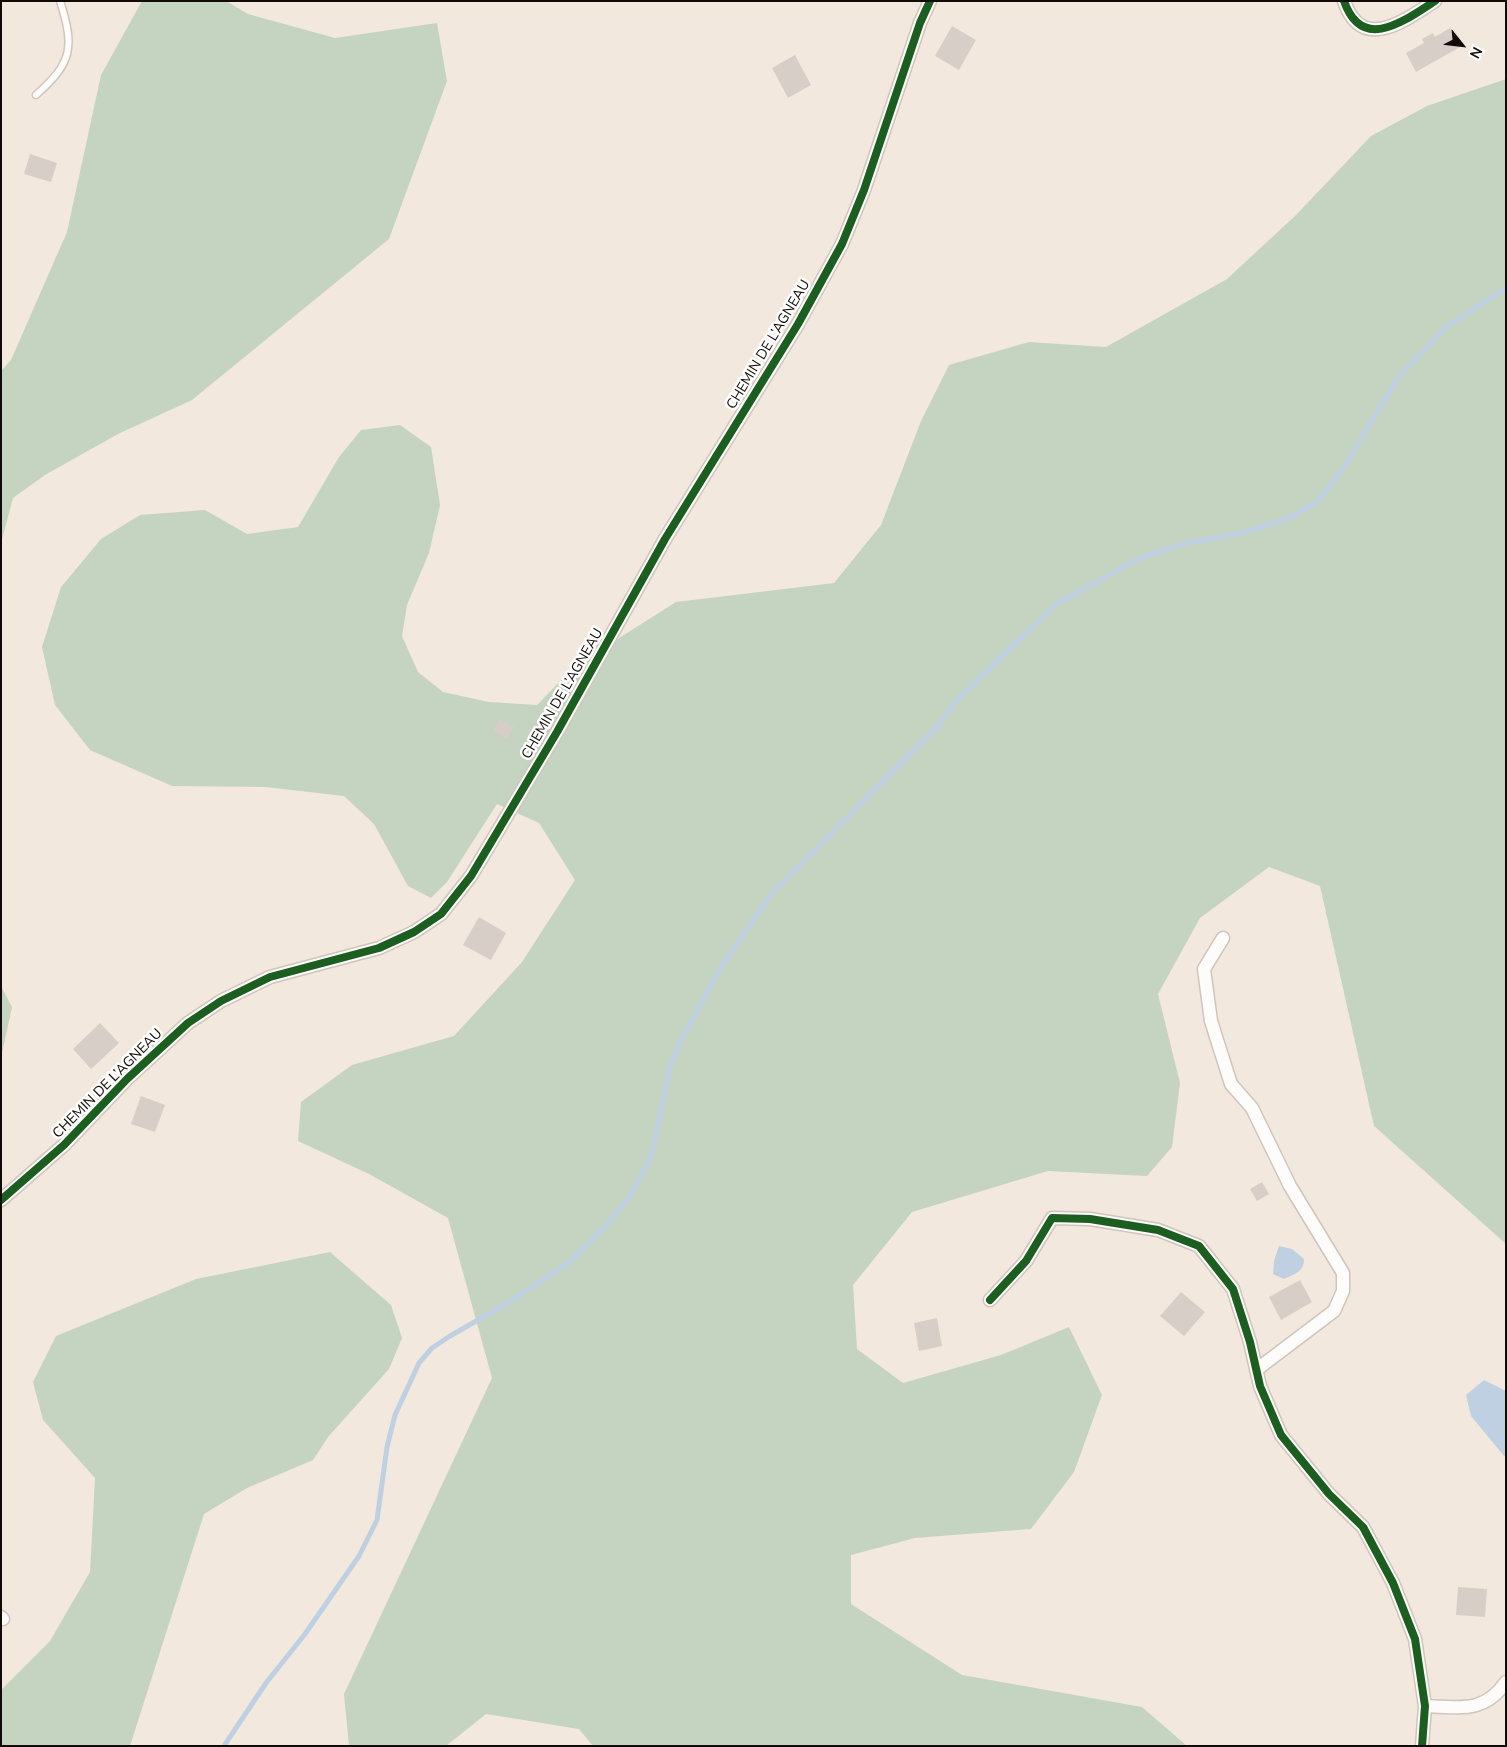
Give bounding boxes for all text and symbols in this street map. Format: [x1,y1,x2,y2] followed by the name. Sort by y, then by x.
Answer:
[1437,20,1487,70] north arrow
[1465,43,1486,62] text: N
[724,277,814,413] street label: CHEMIN DE L’AGNEAU
[519,626,607,762] street label: CHEMIN DE L’AGNEAU
[50,1026,166,1142] street label: CHEMIN DE L’AGNEAU

